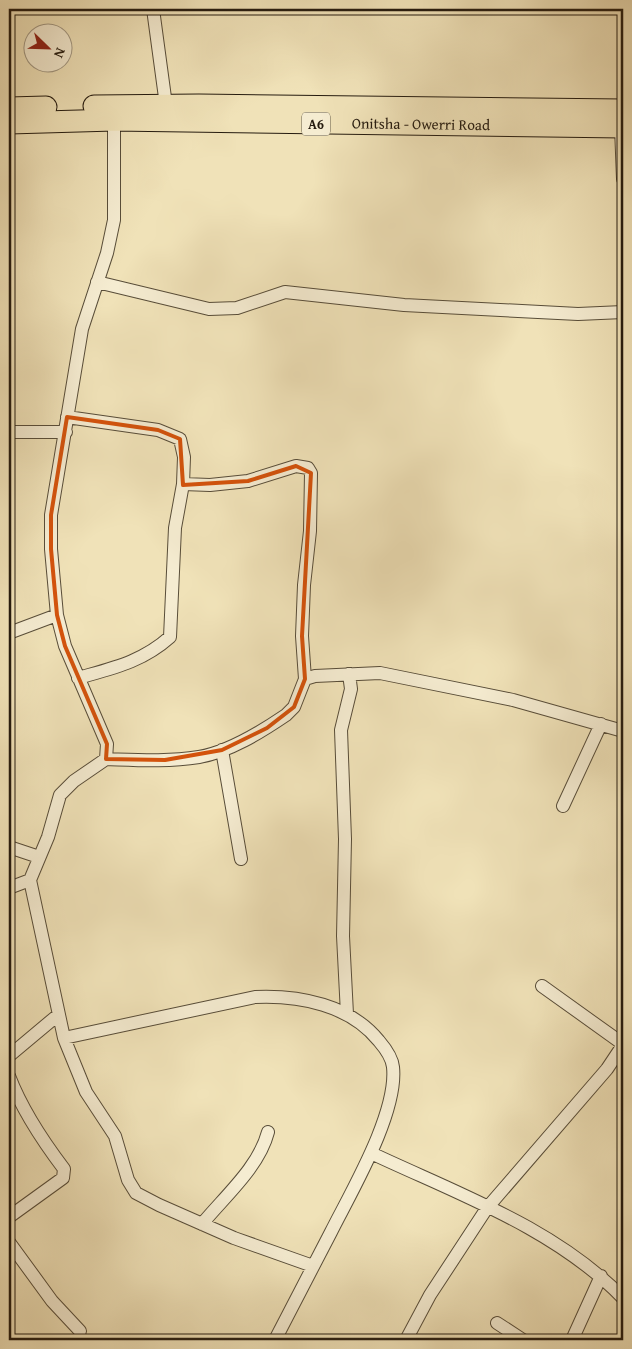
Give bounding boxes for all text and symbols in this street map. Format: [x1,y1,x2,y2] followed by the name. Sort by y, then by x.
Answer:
[22,22,72,72] north arrow
[49,45,71,62] text: N
[302,112,330,136] road number: A6
[352,112,490,135] street label: Onitsha - Owerri Road

